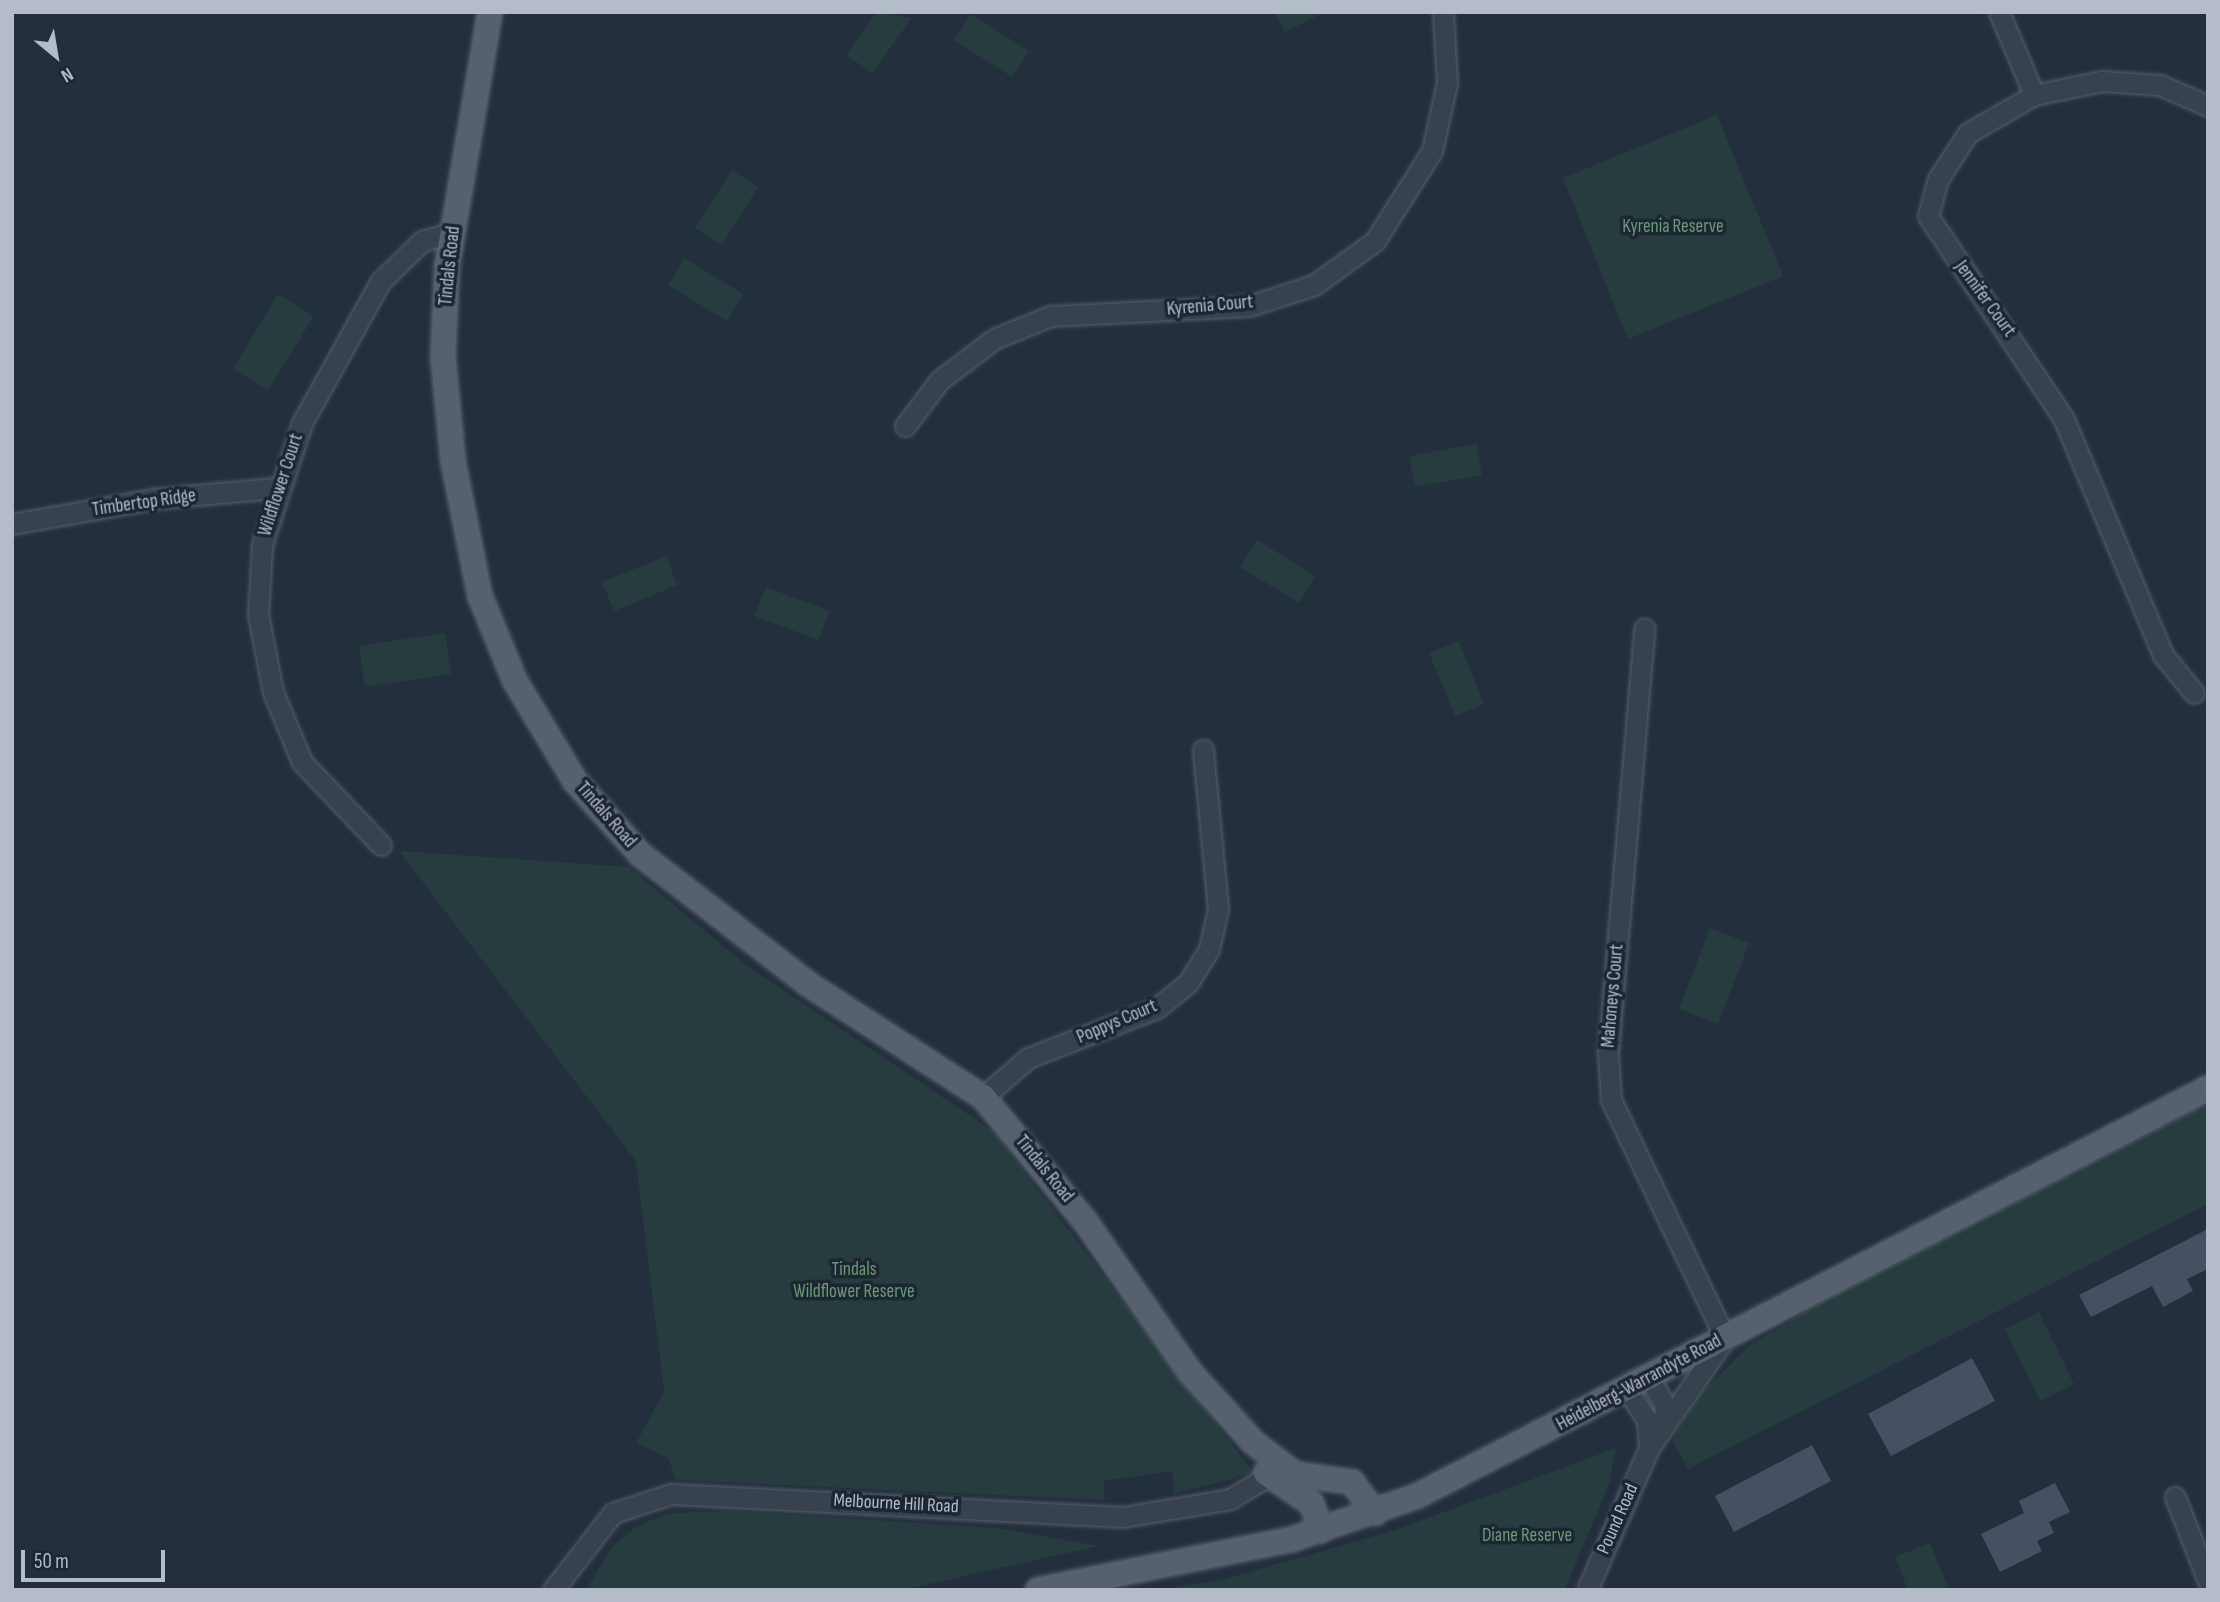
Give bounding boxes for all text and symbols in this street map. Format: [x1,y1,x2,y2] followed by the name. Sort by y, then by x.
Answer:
[21,21,91,91] north arrow
[57,62,77,87] text: N
[1622,216,1724,238] park label: Kyrenia Reserve
[434,225,466,307] street label: Tindals Road
[1950,256,2020,342] street label: Jennifer Court
[1166,291,1254,321] street label: Kyrenia Court
[254,431,308,539] street label: Wildflower Court
[91,484,197,522] street label: Timbertop Ridge
[571,777,641,853] street label: Tindals Road
[1597,943,1629,1049] street label: Mahoneys Court
[1073,995,1161,1049] street label: Poppys Court
[1010,1131,1078,1207] street label: Tindals Road
[793,1259,915,1303] park label: Tindals Wildflower Reserve
[1553,1330,1725,1436] street label: Heidelberg-Warrandyte Road
[1592,1480,1644,1558] street label: Pound Road
[833,1489,959,1519] street label: Melbourne Hill Road
[1482,1525,1572,1547] park label: Diane Reserve
[24,1536,168,1580] scale bar
[34,1549,69,1574] text: 50 m

